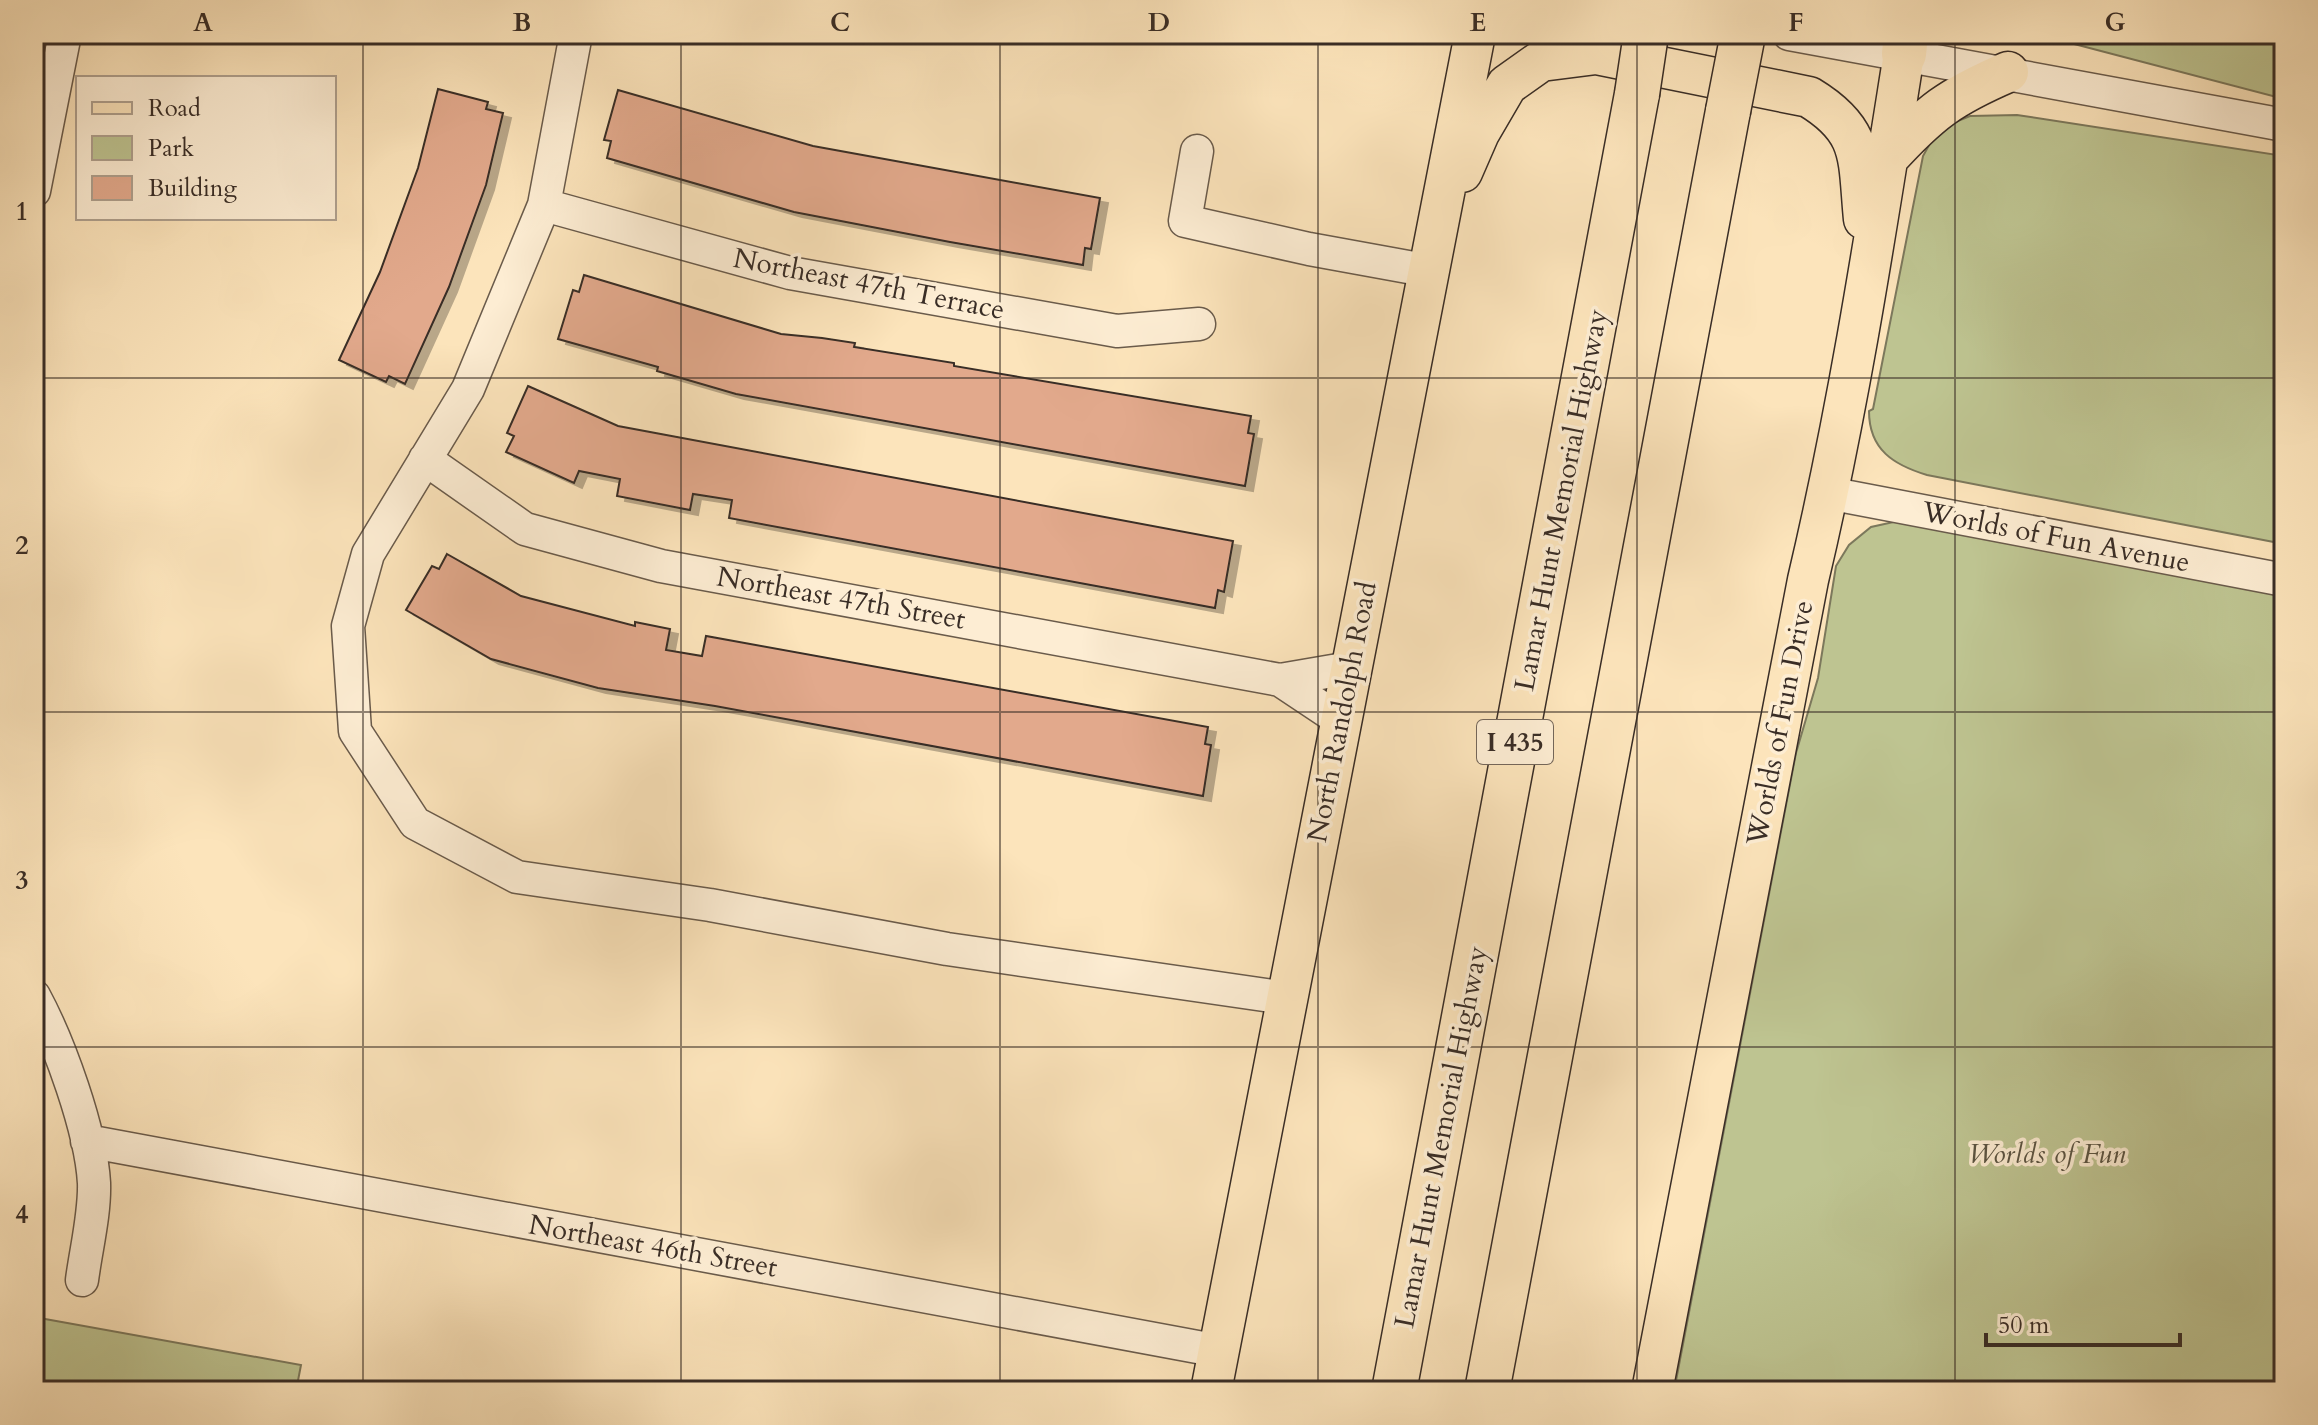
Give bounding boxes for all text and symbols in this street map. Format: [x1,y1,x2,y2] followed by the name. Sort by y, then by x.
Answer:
[193,5,213,40] text: A
[513,5,531,40] text: B
[830,5,850,40] text: C
[1148,5,1170,40] text: D
[1470,5,1486,40] text: E
[1788,5,1804,40] text: F
[2104,5,2126,40] text: G
[76,76,336,220] legend
[148,92,201,125] text: Road
[148,132,194,165] text: Park
[148,172,238,205] text: Building
[15,194,29,229] text: 1
[730,239,1008,329] street label: Northeast 47th Terrace
[1505,306,1617,694] street label: Lamar Hunt Memorial Highway
[1918,492,2193,582] street label: Worlds of Fun Avenue
[15,528,29,563] text: 2
[714,557,968,639] street label: Northeast 47th Street
[1298,578,1386,846] street label: North Randolph Road
[1737,597,1822,850] street label: Worlds of Fun Drive
[1477,720,1553,764] road number: I 435
[15,863,29,898] text: 3
[1385,943,1497,1331] street label: Lamar Hunt Memorial Highway
[1968,1135,2126,1173] park label: Worlds of Fun
[15,1197,29,1232] text: 4
[526,1205,780,1287] street label: Northeast 46th Street
[1986,1297,2180,1347] scale bar
[1998,1309,2050,1342] text: 50 m

